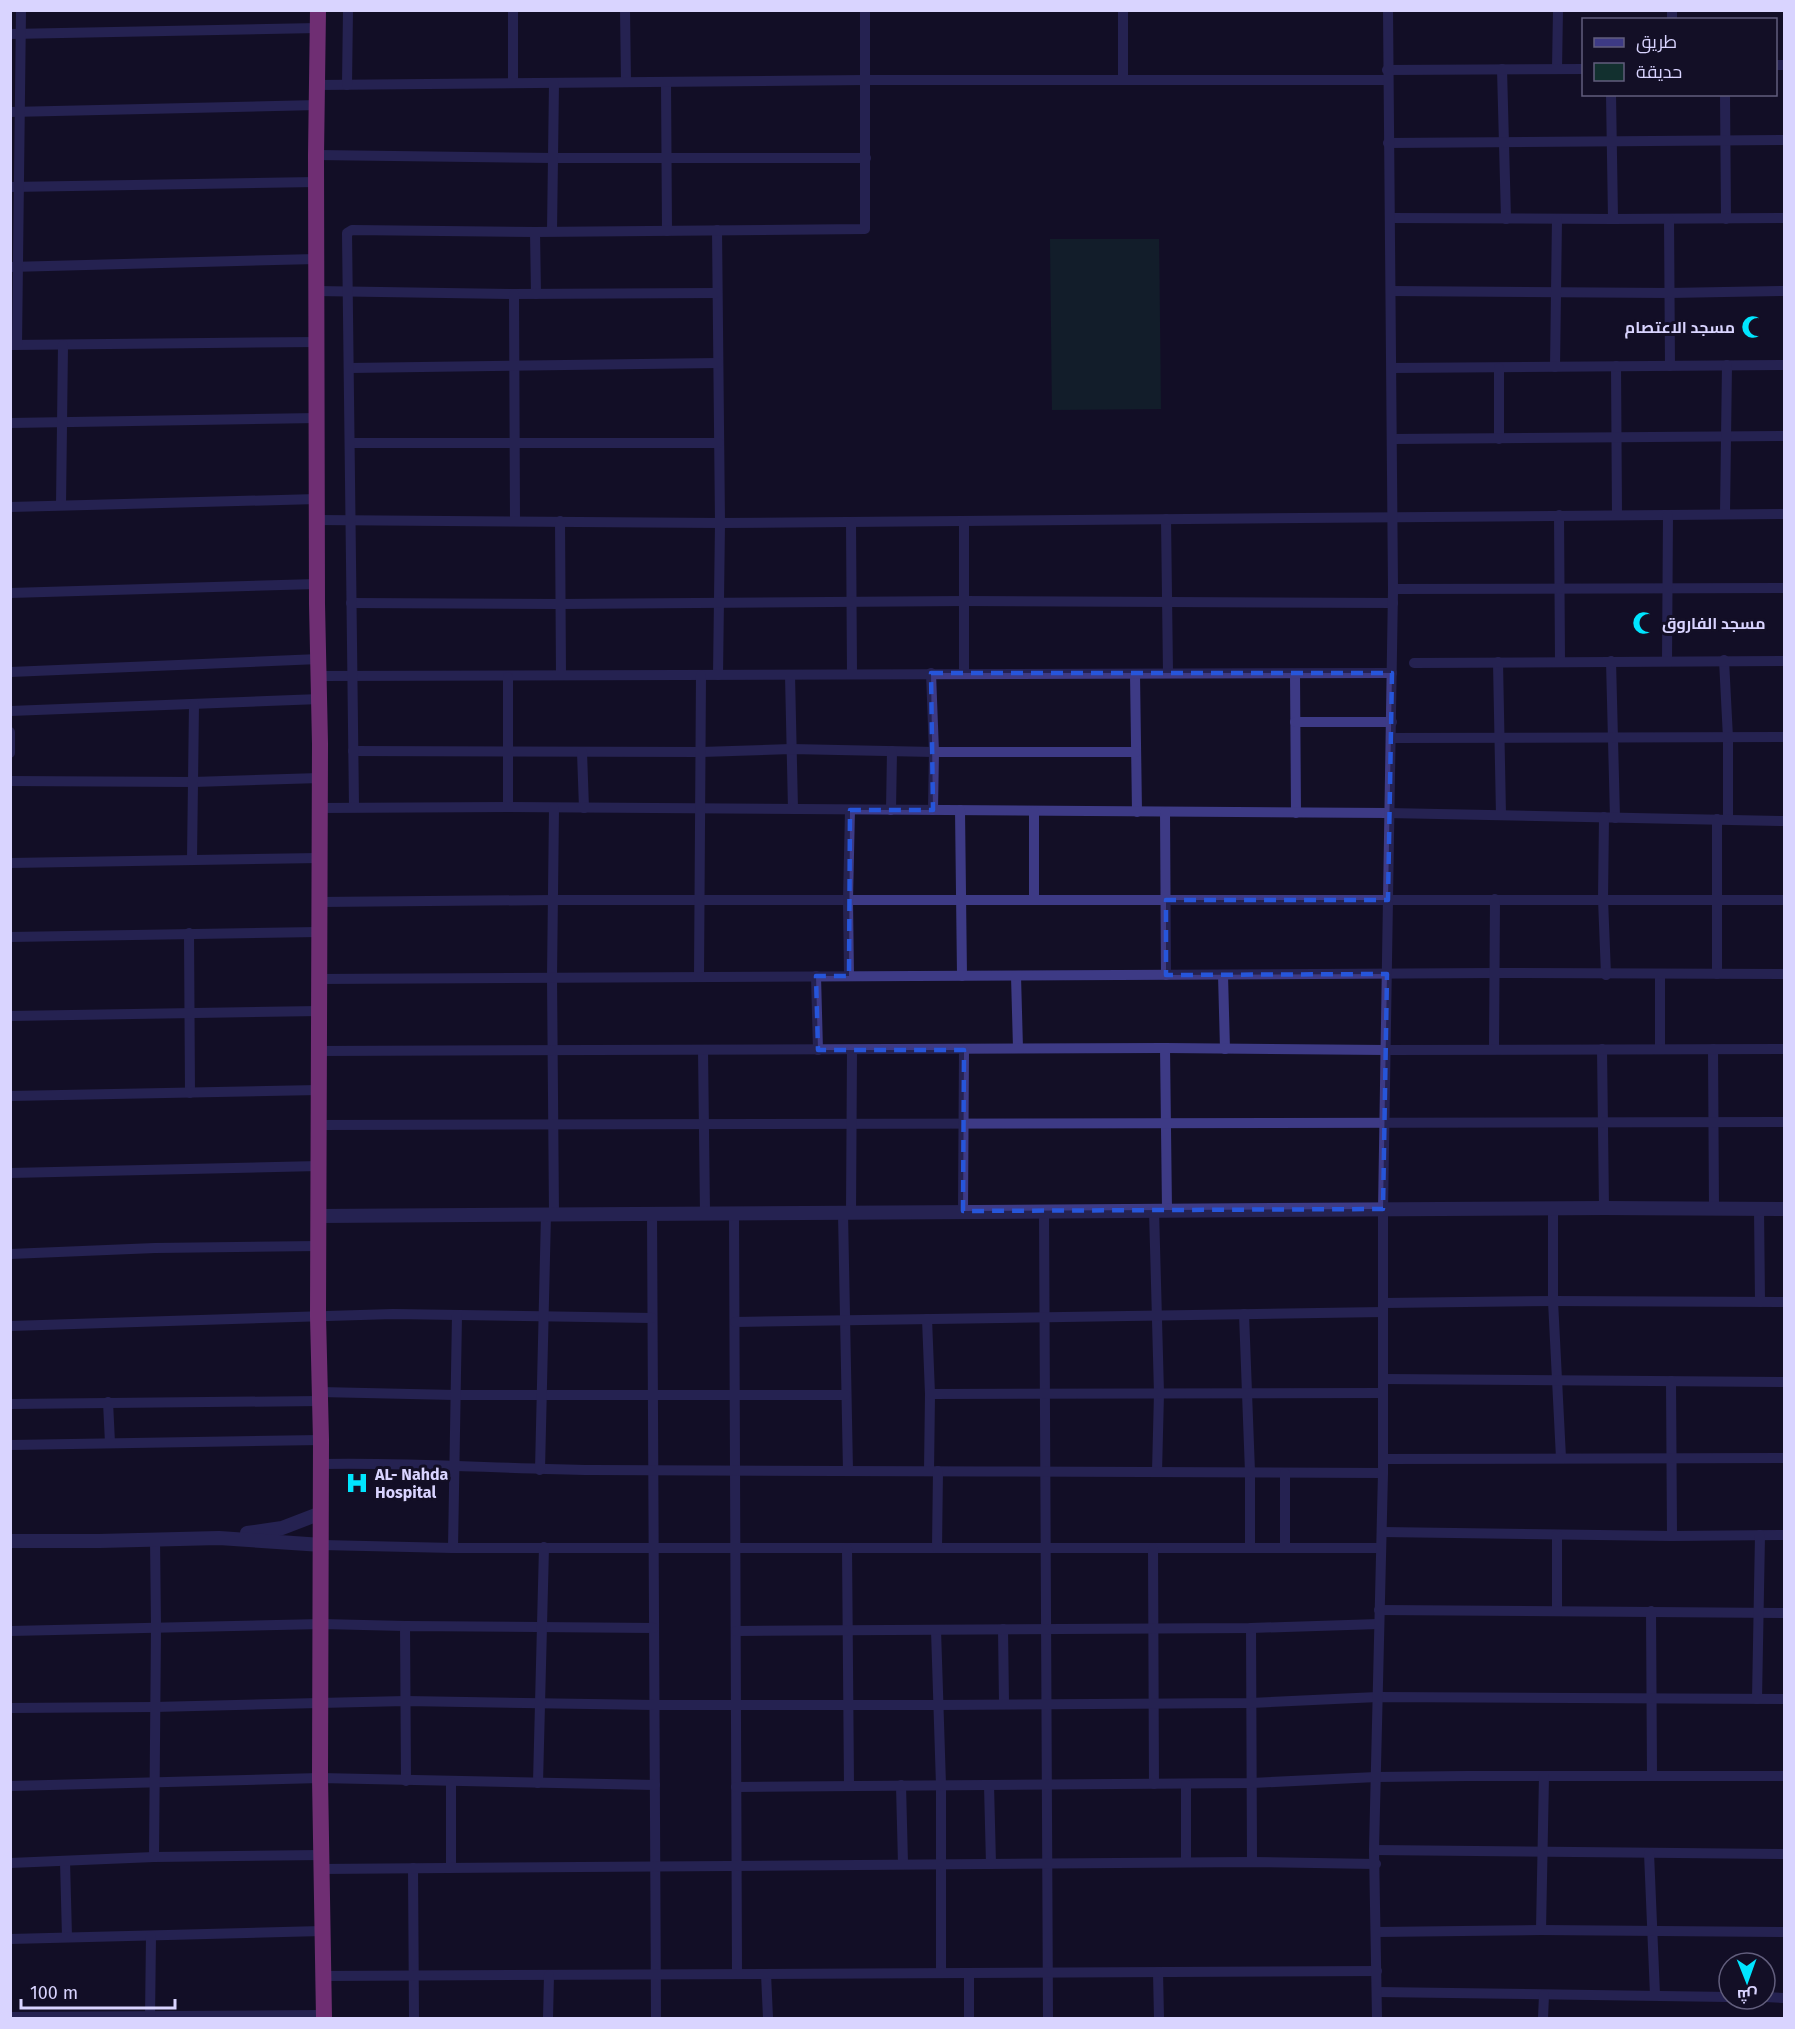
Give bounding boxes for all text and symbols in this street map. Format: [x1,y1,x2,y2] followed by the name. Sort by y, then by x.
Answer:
[1582,18,1777,96] legend
[1636,31,1677,54] text: طريق
[1636,61,1682,83] text: حديقة
[1740,314,1766,340] mosque icon: مسجد الاعتصام
[1625,318,1735,339] place label: مسجد الاعتصام
[1631,610,1657,636] mosque icon: مسجد الفاروق
[1662,614,1766,633] place label: مسجد الفاروق
[374,1465,449,1502] place label: AL- Nahda Hospital
[344,1470,370,1496] hospital icon: AL- Nahda Hospital
[1717,1951,1777,2011] north arrow
[21,1972,176,2010] scale bar
[30,1982,78,2004] text: 100 m
[1737,1986,1758,2005] text: ش

